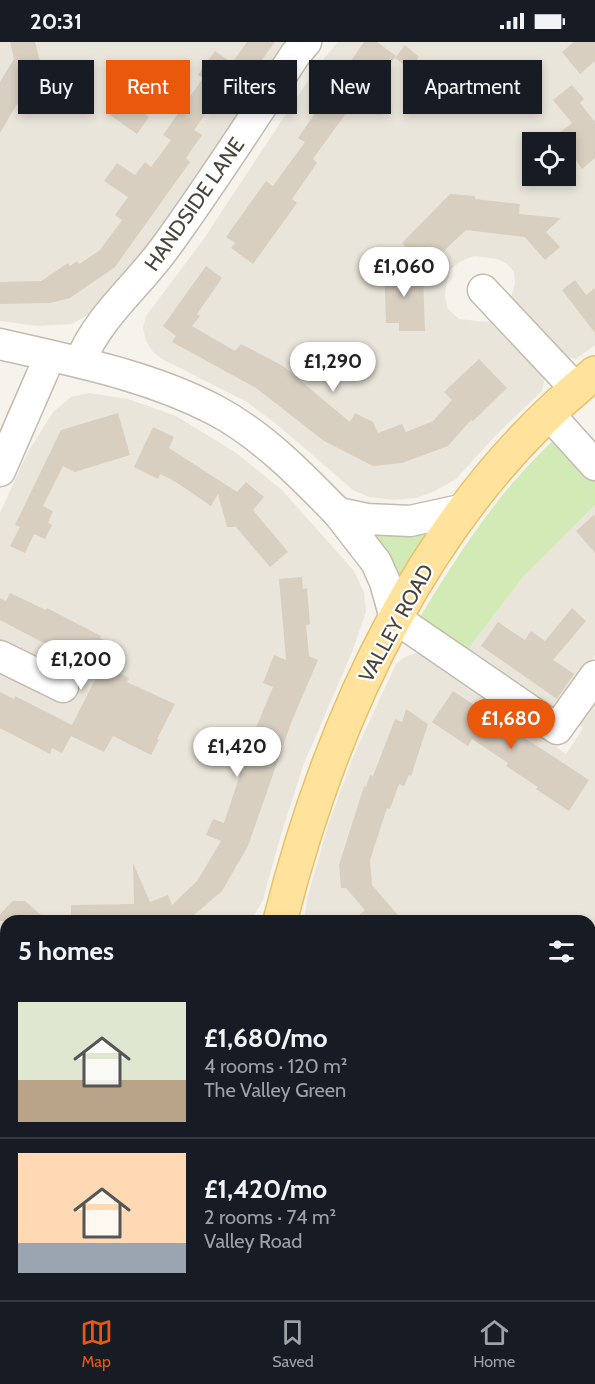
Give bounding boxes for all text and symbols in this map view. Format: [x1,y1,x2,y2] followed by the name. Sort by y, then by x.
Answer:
[30,8,82,35] text: 20:31
[18,60,94,114] chip: Buy
[106,60,190,114] chip: Rent
[202,60,297,114] chip: Filters
[309,60,391,114] chip: New
[403,60,542,114] chip: Apartment
[522,132,576,186] map controls
[522,132,576,186] button: locate
[139,133,249,275] street label: HANDSIDE LANE
[355,247,453,298] pin: £1,060
[373,254,435,278] text: £1,060
[284,342,382,393] pin: £1,290
[304,349,362,373] text: £1,290
[353,560,439,686] street label: VALLEY ROAD
[32,640,130,691] pin: £1,200
[50,647,112,671] text: £1,200
[462,699,560,750] pin: £1,680
[481,706,541,730] text: £1,680
[188,727,286,778] pin: £1,420
[207,734,267,758] text: £1,420
[18,935,114,967] text: 5 homes
[545,935,578,968] icon: filters
[204,1022,328,1054] text: £1,680/mo
[66,1026,138,1098] icon: home
[204,1054,347,1078] text: 4 rooms · 120 m²
[204,1078,346,1102] text: The Valley Green
[204,1173,327,1205] text: £1,420/mo
[66,1177,138,1249] icon: home
[204,1205,336,1229] text: 2 rooms · 74 m²
[204,1229,302,1253] text: Valley Road
[80,1316,113,1371] tab: Map
[272,1316,314,1371] tab: Saved
[473,1316,515,1371] tab: Home

